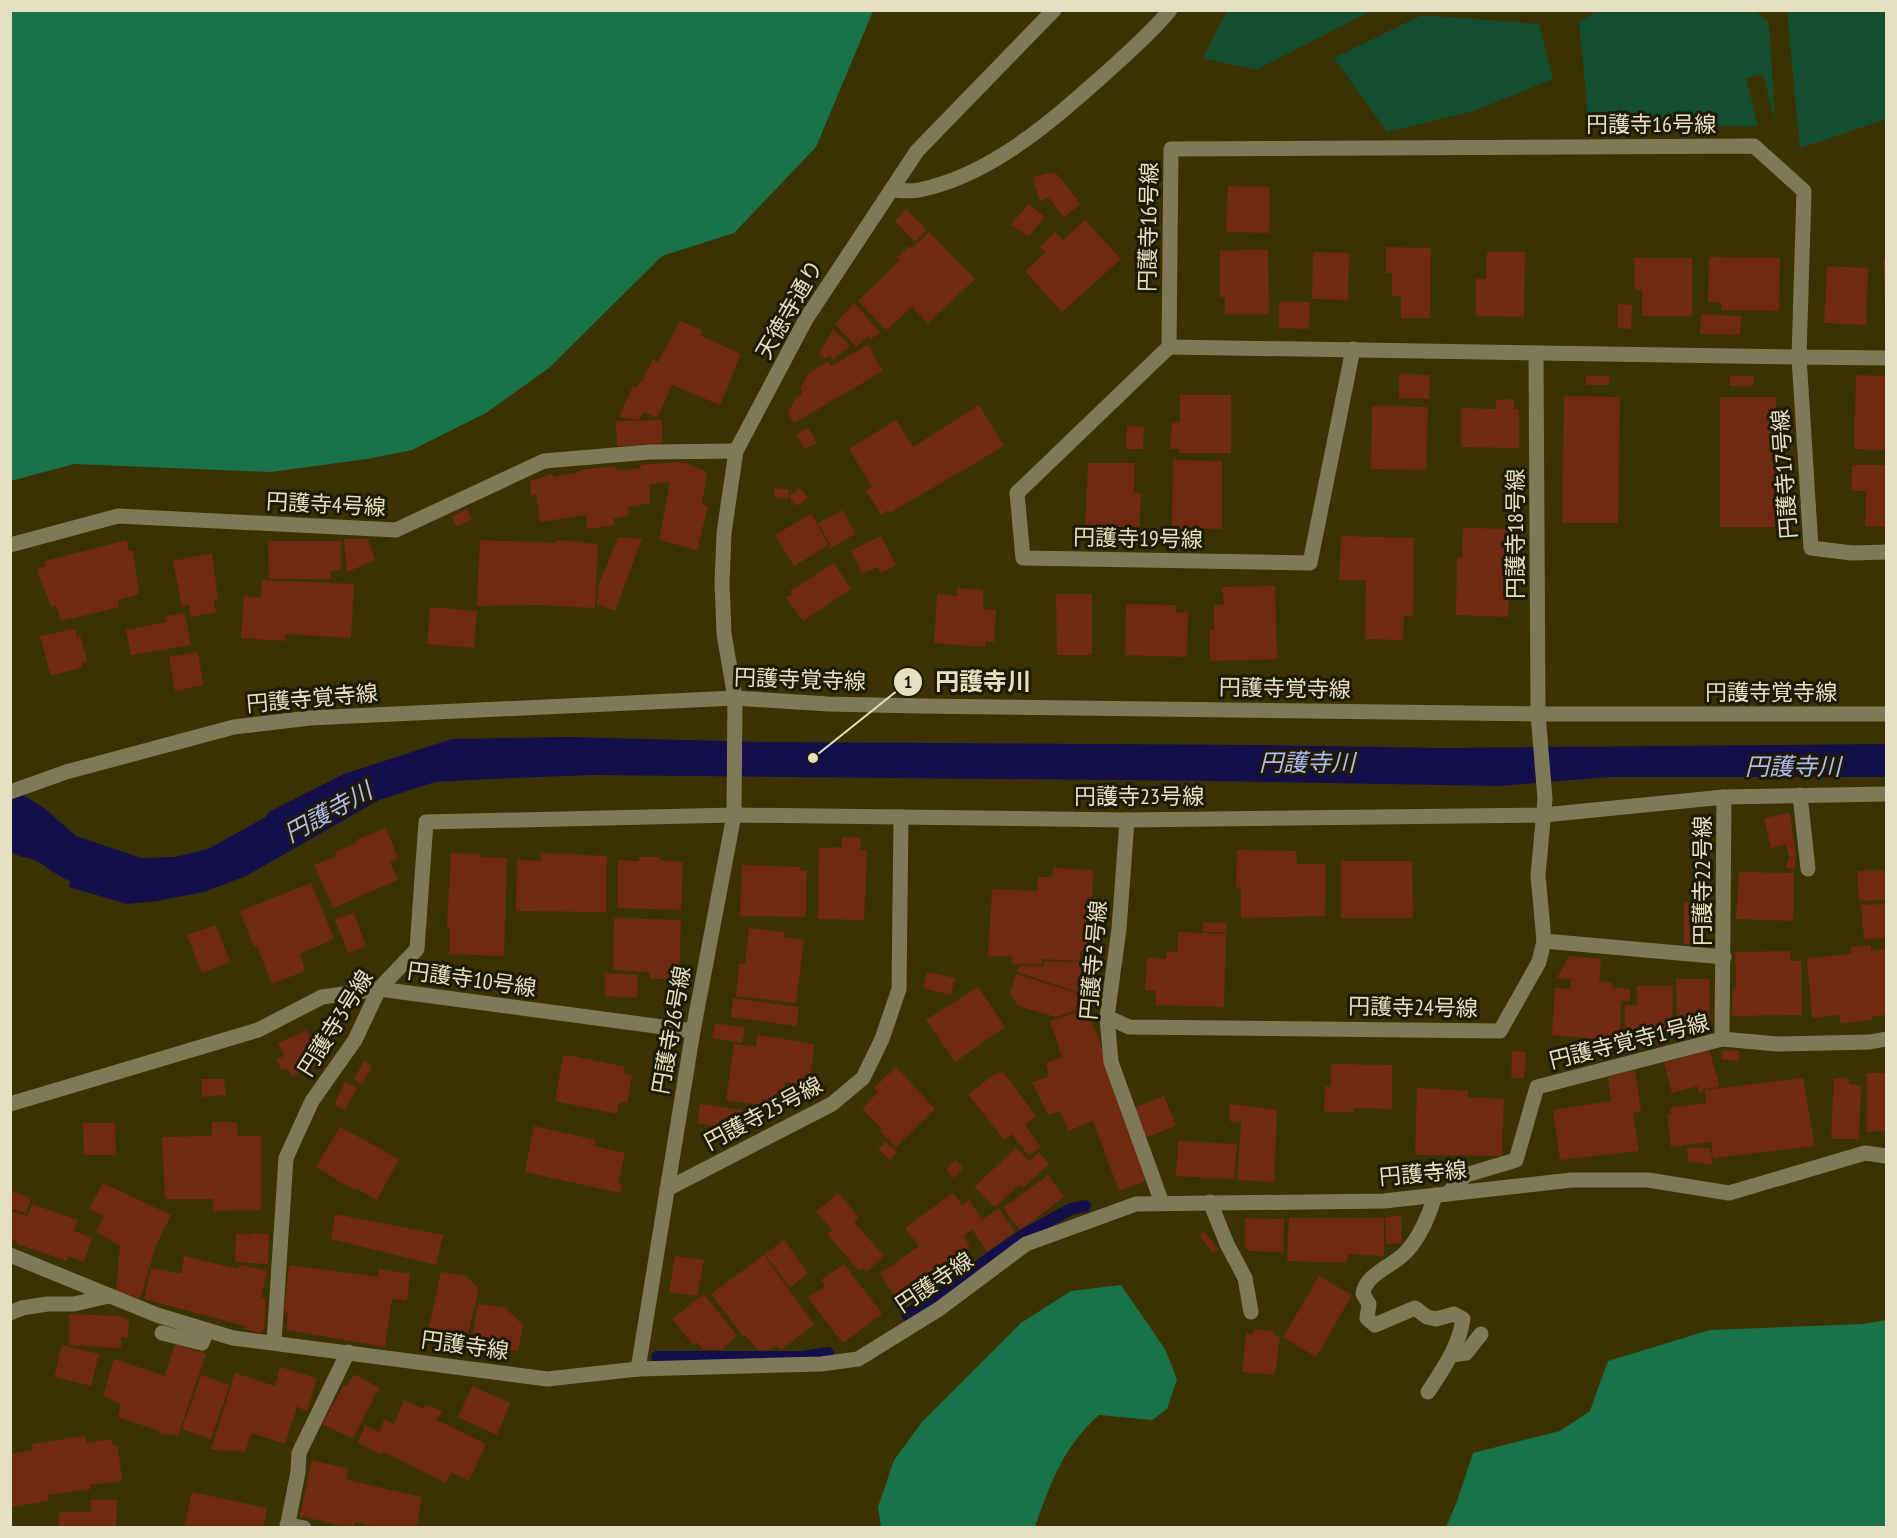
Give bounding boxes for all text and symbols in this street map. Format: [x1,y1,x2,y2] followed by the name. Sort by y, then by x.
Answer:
[1586,110,1716,138] street label: 円護寺16号線
[1133,162,1163,292] street label: 円護寺16号線
[749,254,829,364] street label: 天徳寺通り
[1766,408,1802,540] street label: 円護寺17号線
[1501,469,1529,599] street label: 円護寺18号線
[265,487,387,521] street label: 円護寺4号線
[1073,523,1203,553] street label: 円護寺19号線
[893,661,1043,703] callout: 円護寺川
[734,663,866,695] street label: 円護寺覚寺線
[935,666,1031,697] text: 円護寺川
[904,670,912,693] text: 1
[1219,673,1351,703] street label: 円護寺覚寺線
[245,678,379,718] street label: 円護寺覚寺線
[1705,678,1837,706] street label: 円護寺覚寺線
[1259,747,1358,778] water label: 円護寺川
[1745,751,1844,782] water label: 円護寺川
[279,774,380,849] water label: 円護寺川
[1074,782,1204,810] street label: 円護寺23号線
[1688,816,1716,946] street label: 円護寺22号線
[1074,899,1112,1021] street label: 円護寺2号線
[406,956,538,1002] street label: 円護寺10号線
[646,964,696,1096] street label: 円護寺26号線
[291,965,379,1081] street label: 円護寺3号線
[1348,992,1478,1022] street label: 円護寺24号線
[1546,1008,1712,1074] street label: 円護寺覚寺1号線
[699,1070,827,1156] street label: 円護寺25号線
[1378,1155,1468,1191] street label: 円護寺線
[890,1246,978,1318] street label: 円護寺線
[419,1325,511,1365] street label: 円護寺線

